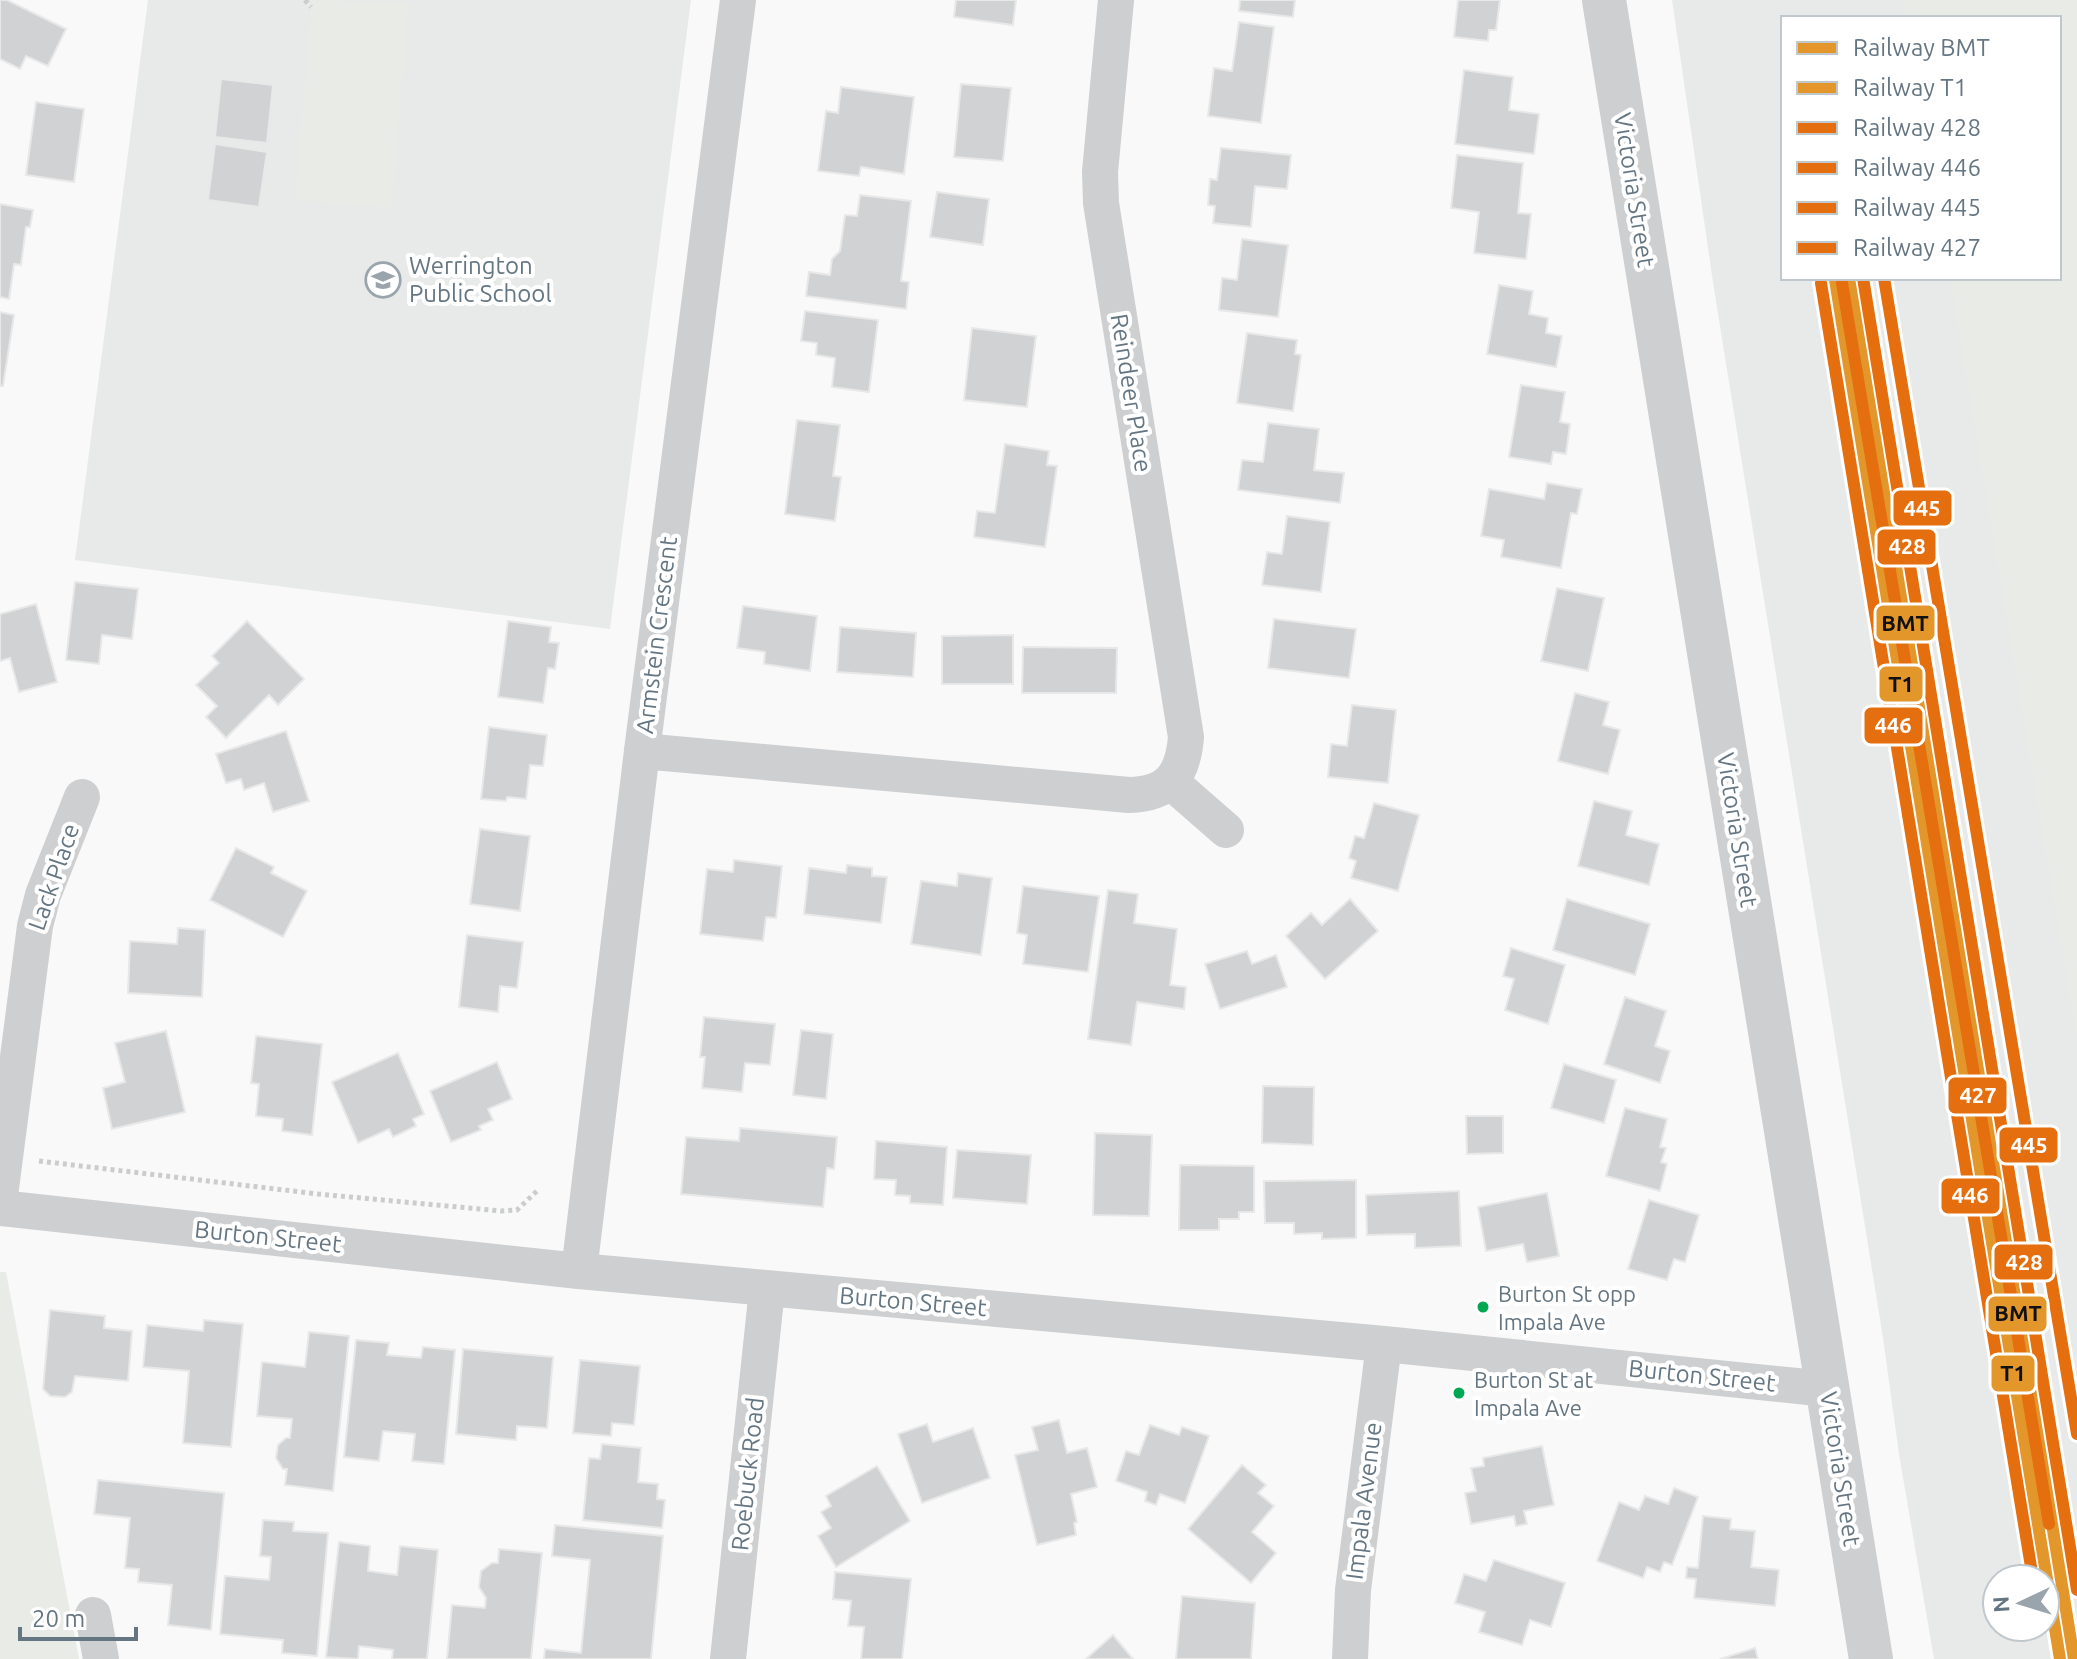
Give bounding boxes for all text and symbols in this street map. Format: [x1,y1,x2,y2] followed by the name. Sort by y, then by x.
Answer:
[1781,16,2061,280] legend
[1853,34,1990,61] text: Railway BMT
[1853,74,1967,101] text: Railway T1
[1609,111,1660,270] street label: Victoria Street
[1853,114,1981,141] text: Railway 428
[1853,154,1981,181] text: Railway 446
[1853,194,1981,221] text: Railway 445
[1853,234,1981,261] text: Railway 427
[409,252,552,307] place label: Werrington Public School
[364,261,402,299] school or university icon: Werrington Public School
[1106,312,1157,474] street label: Reindeer Place
[1892,489,1953,527] line badge: 445
[1903,495,1941,520] text: 445
[1876,528,1937,566] line badge: 428
[1888,533,1926,558] text: 428
[631,534,682,735] street label: Armstein Crescent
[1875,604,1936,642] line badge: BMT
[1881,610,1929,635] text: BMT
[1878,665,1924,703] line badge: T1
[1888,671,1914,696] text: T1
[1863,706,1924,745] line badge: 446
[1874,712,1912,737] text: 446
[1712,751,1763,910] street label: Victoria Street
[23,820,84,934] street label: Lack Place
[1947,1076,2008,1115] line badge: 427
[1959,1082,1997,1107] text: 427
[1998,1126,2059,1164] line badge: 445
[2010,1132,2048,1157] text: 445
[1940,1177,2001,1215] line badge: 446
[1951,1182,1989,1207] text: 446
[193,1215,343,1258] street label: Burton Street
[1993,1243,2054,1281] line badge: 428
[2005,1249,2043,1274] text: 428
[1498,1281,1636,1334] place label: Burton St opp Impala Ave
[838,1282,988,1321] street label: Burton Street
[1987,1295,2048,1333] line badge: BMT
[1475,1299,1491,1315] marker: Burton St opp Impala Ave
[1994,1300,2042,1325] text: BMT
[1627,1354,1777,1397] street label: Burton Street
[1990,1354,2036,1393] line badge: T1
[2000,1360,2026,1385] text: T1
[1474,1367,1593,1420] place label: Burton St at Impala Ave
[1451,1385,1467,1401] marker: Burton St at Impala Ave
[1815,1390,1866,1549] street label: Victoria Street
[726,1396,769,1552] street label: Roebuck Road
[1340,1421,1387,1581] street label: Impala Avenue
[1981,1563,2061,1643] north arrow
[20,1591,136,1641] scale bar
[1988,1595,2014,1613] text: N
[32,1605,85,1632] text: 20 m

